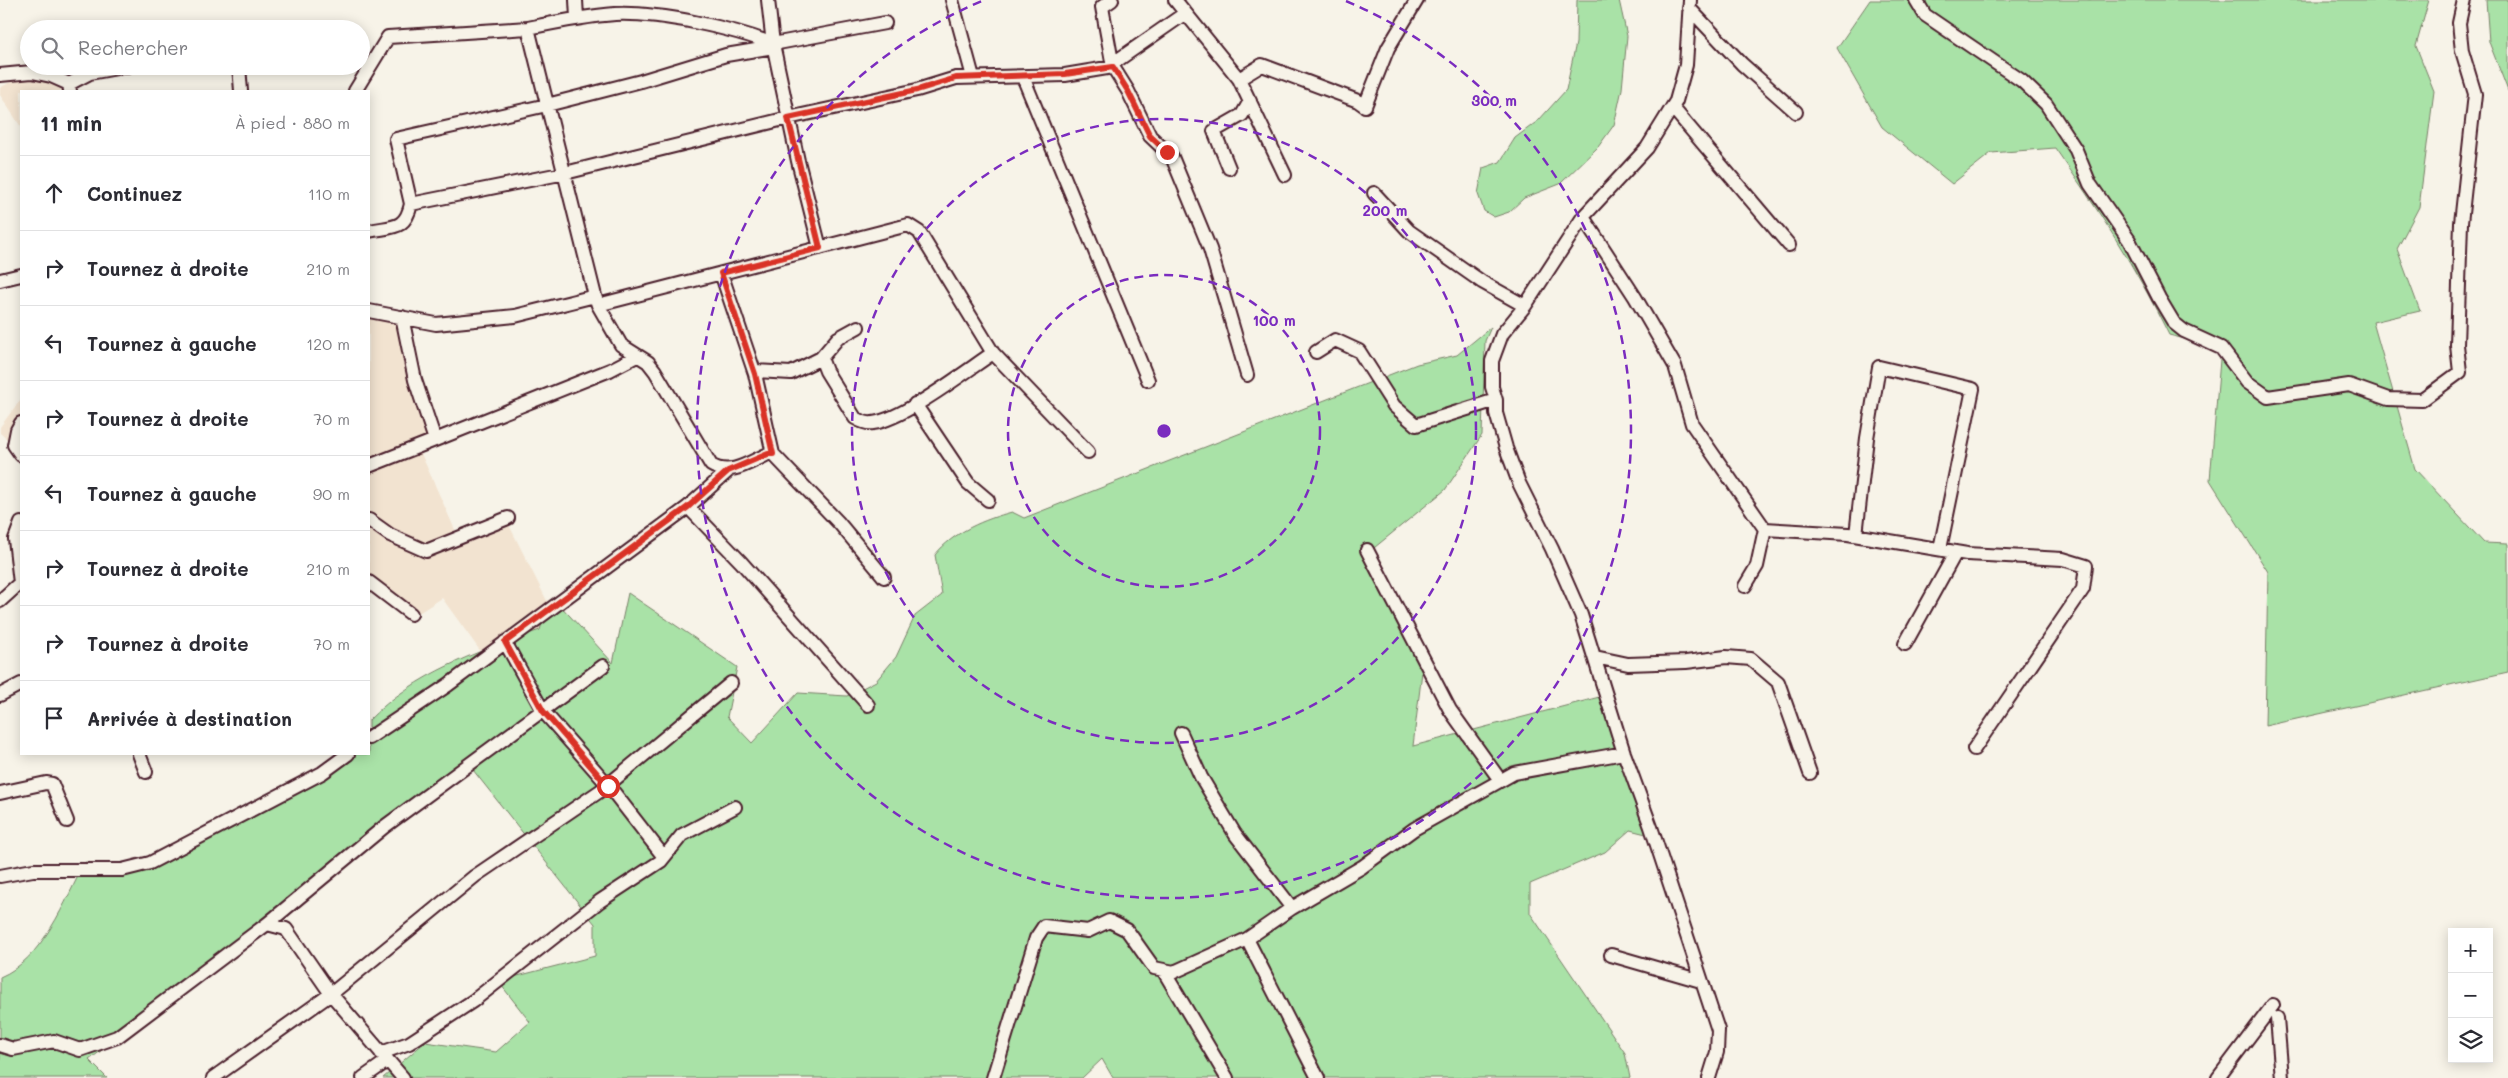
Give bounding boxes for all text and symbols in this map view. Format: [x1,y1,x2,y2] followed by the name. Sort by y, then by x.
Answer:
[20,20,370,75] search box
[38,34,66,62] icon: search
[78,35,188,60] text: Rechercher
[1471,90,1517,110] text: 300 m
[40,109,102,136] text: 11 min
[235,112,350,133] text: À pied · 880 m
[1156,141,1179,164] route end
[40,179,68,207] icon: ahead
[87,181,182,206] text: Continuez
[308,183,350,204] text: 110 m
[1363,200,1408,220] text: 200 m
[40,254,68,282] icon: right
[87,256,249,281] text: Tournez à droite
[306,258,350,279] text: 210 m
[1252,310,1296,330] text: 100 m
[40,329,68,357] icon: left
[87,331,256,356] text: Tournez à gauche
[306,333,350,354] text: 120 m
[40,404,68,432] icon: right
[87,406,249,431] text: Tournez à droite
[313,408,350,429] text: 70 m
[1155,422,1173,440] centre of rings
[40,479,68,507] icon: left
[87,481,256,506] text: Tournez à gauche
[313,483,350,504] text: 90 m
[40,554,68,582] icon: right
[87,556,249,581] text: Tournez à droite
[306,558,350,579] text: 210 m
[40,629,68,657] icon: right
[87,631,249,656] text: Tournez à droite
[313,633,350,654] text: 70 m
[40,704,68,732] icon: arrive
[87,706,292,731] text: Arrivée à destination
[597,775,620,798] route start
[2448,928,2493,1063] map controls
[2448,928,2493,973] button: +
[2448,973,2493,1018] button: −
[2448,1018,2493,1063] button: layers

